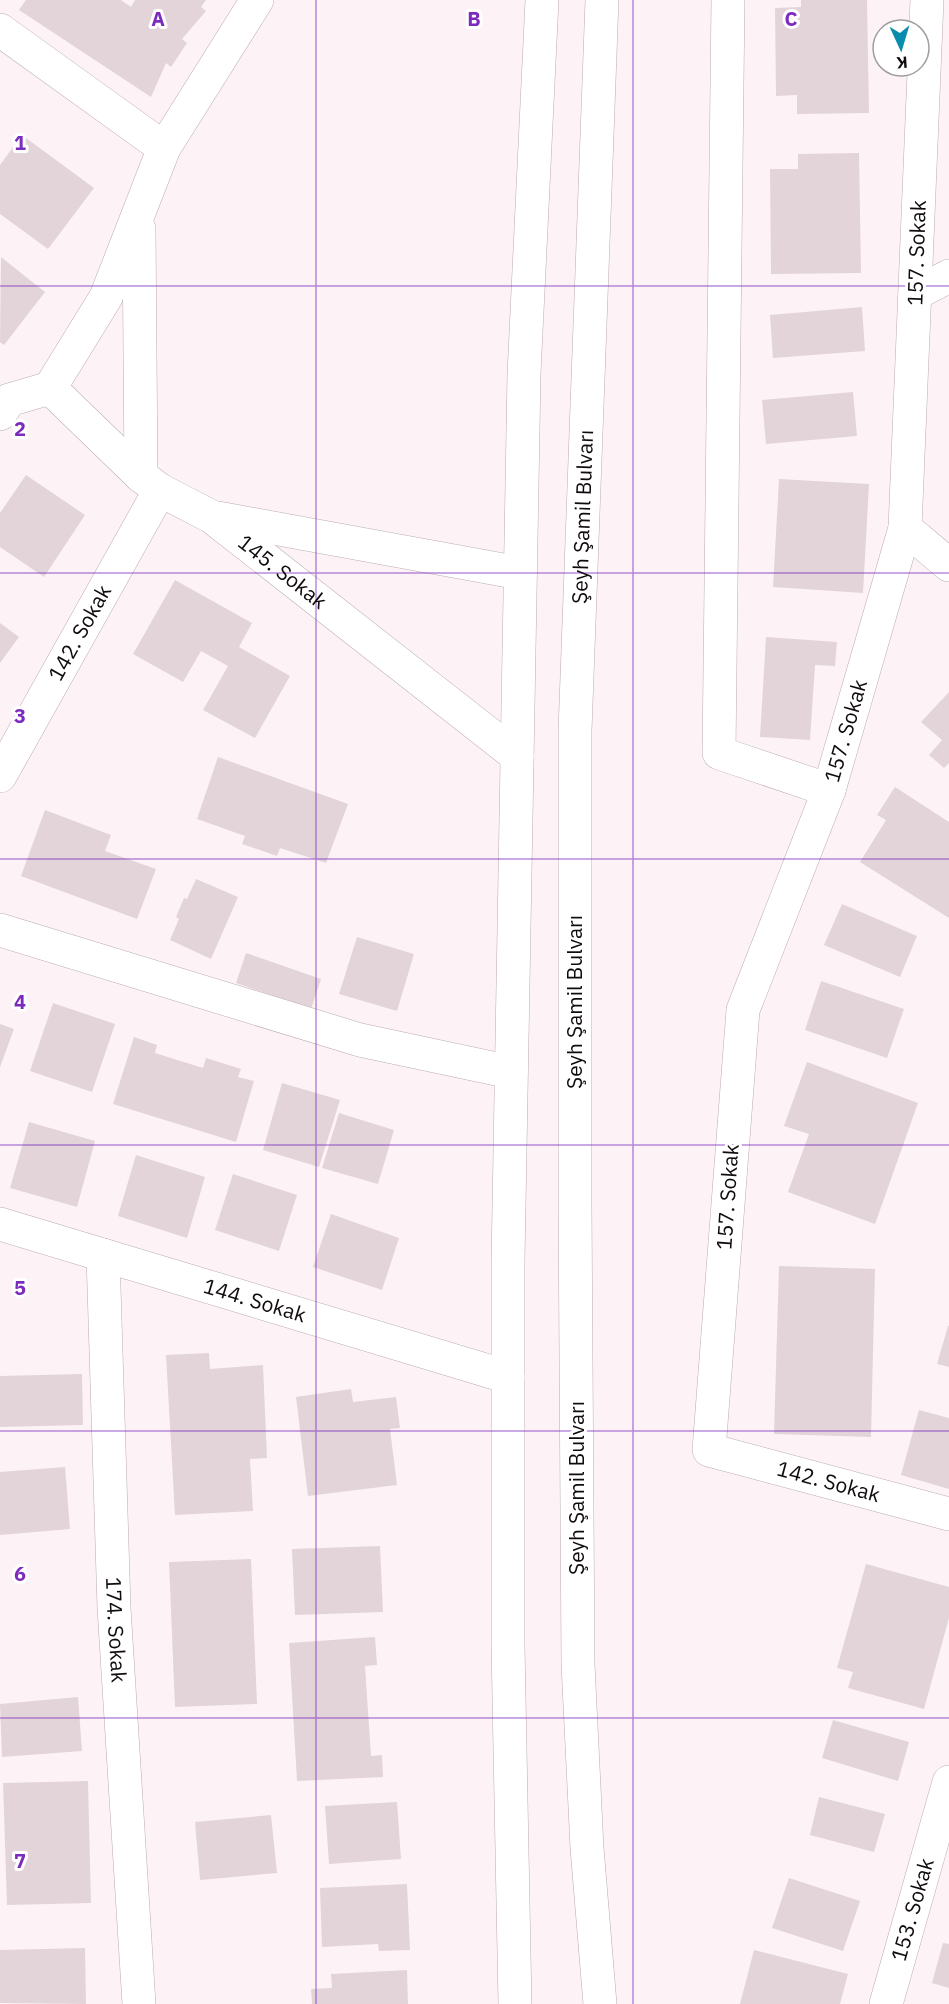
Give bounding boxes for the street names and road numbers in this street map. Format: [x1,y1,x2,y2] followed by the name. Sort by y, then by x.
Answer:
[900,200,932,306] street label: 157. Sokak
[565,429,599,604] street label: Şeyh Şamil Bulvarı
[233,528,333,615] street label: 145. Sokak
[41,579,117,685] street label: 142. Sokak
[817,676,873,785] street label: 157. Sokak
[560,915,588,1089] street label: Şeyh Şamil Bulvarı
[709,1143,745,1251] street label: 157. Sokak
[200,1271,310,1328] street label: 144. Sokak
[562,1401,590,1575] street label: Şeyh Şamil Bulvarı
[774,1454,883,1508] street label: 142. Sokak
[100,1577,134,1683] street label: 174. Sokak
[884,1855,940,1964] street label: 153. Sokak

